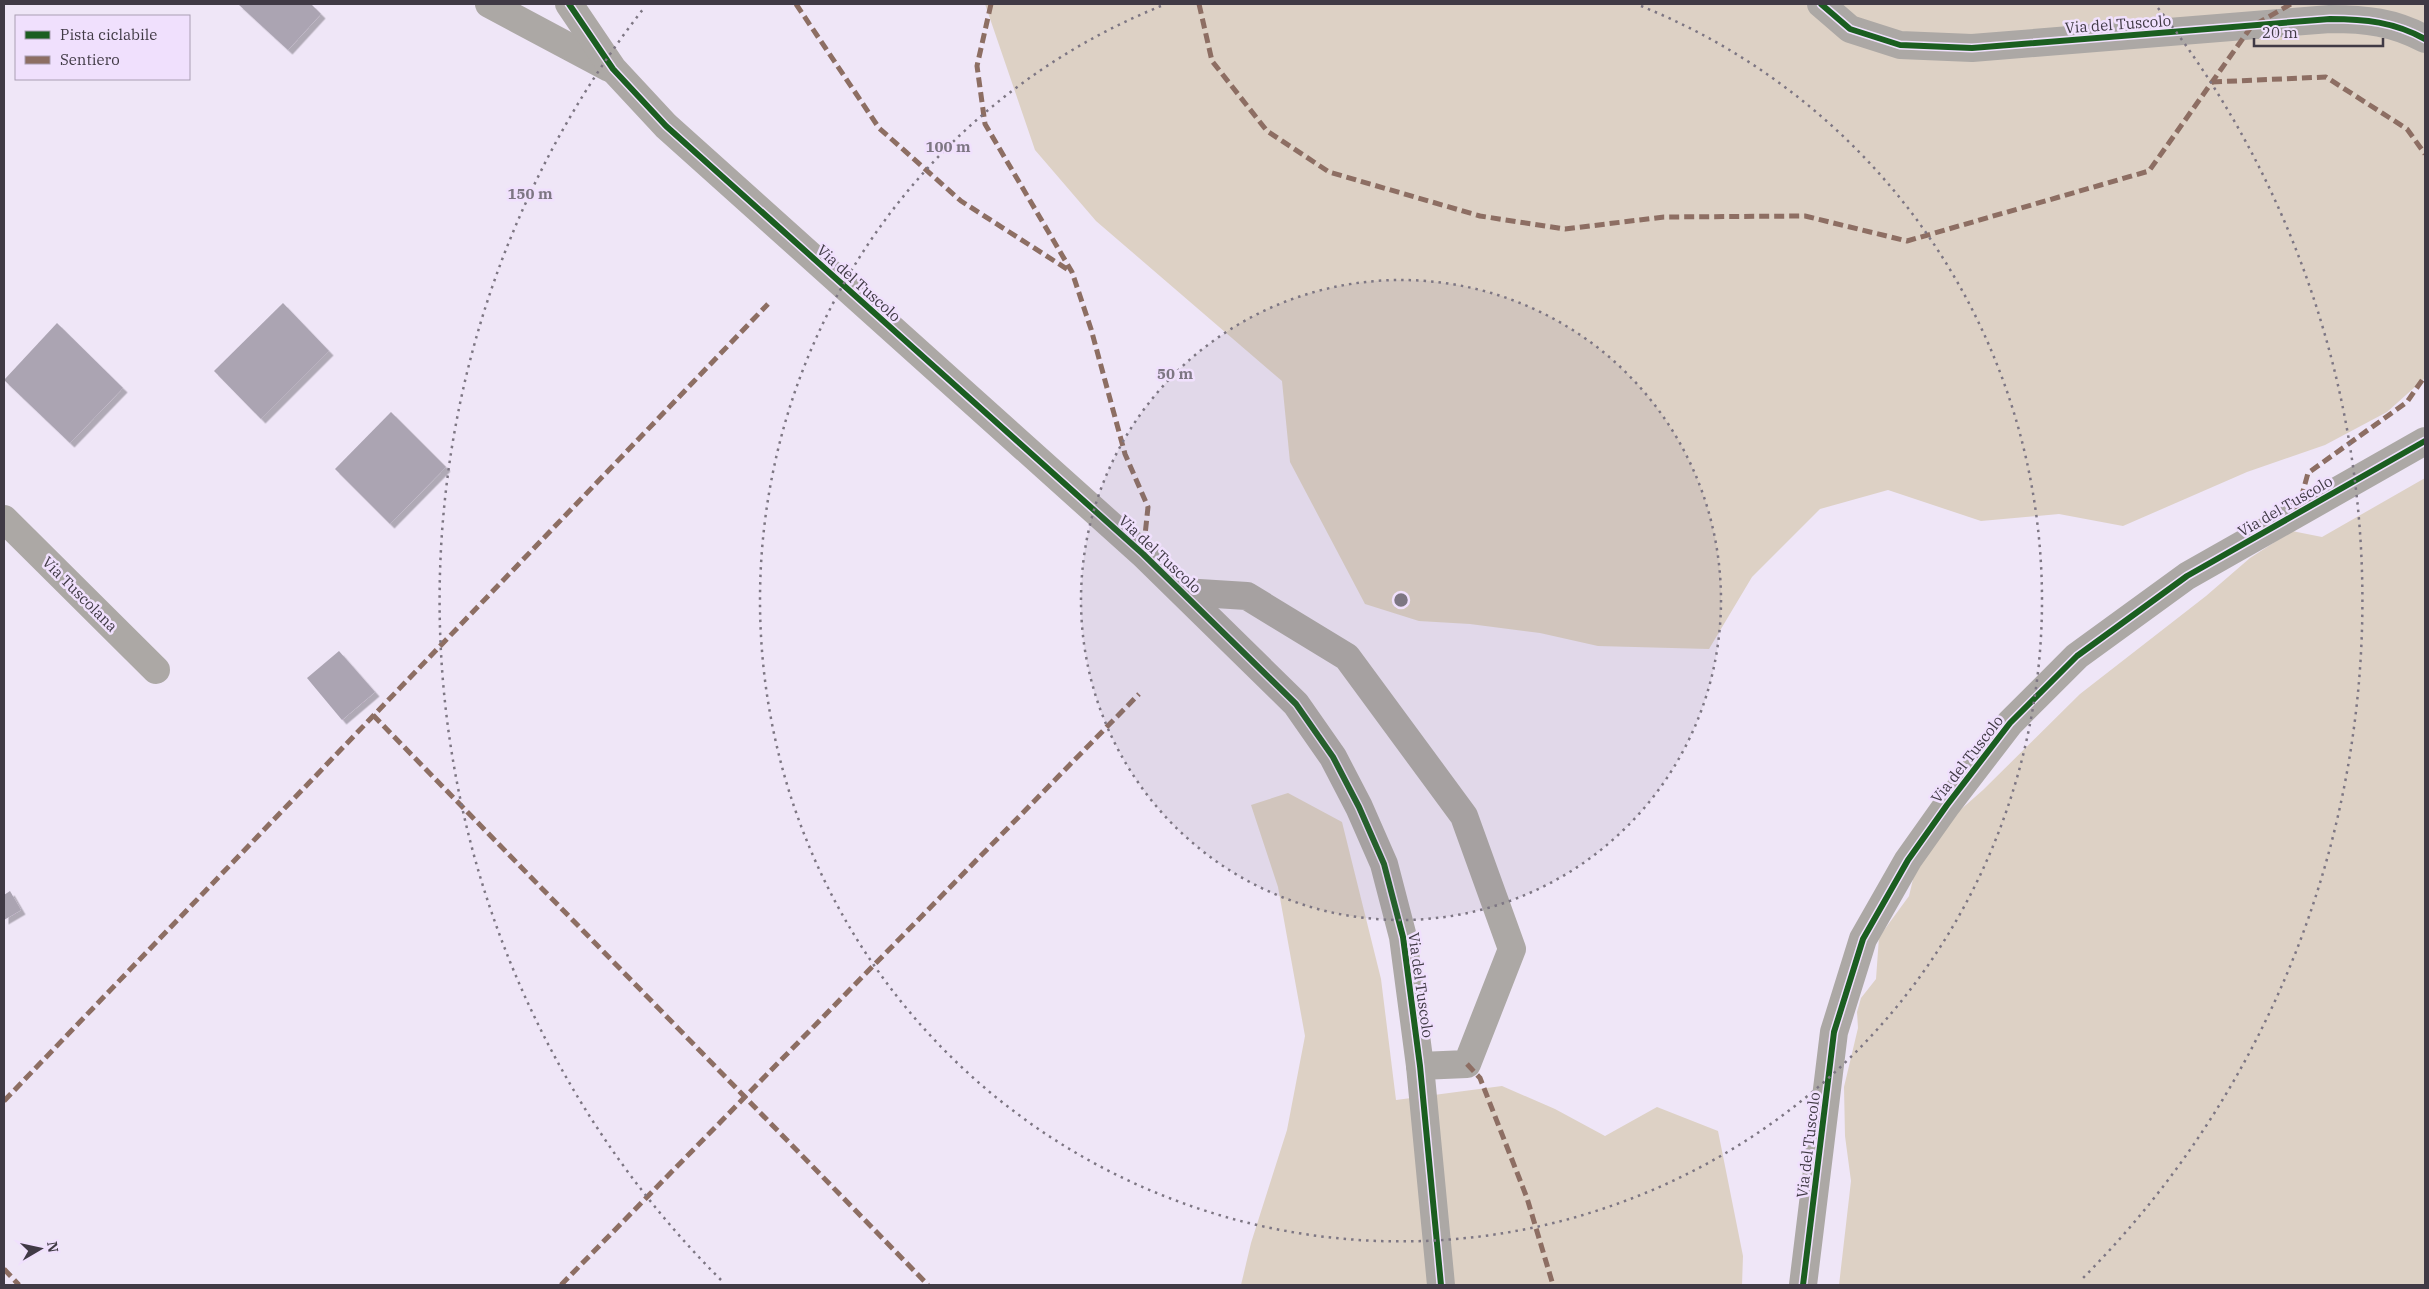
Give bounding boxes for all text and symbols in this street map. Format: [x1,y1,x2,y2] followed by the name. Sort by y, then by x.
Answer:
[2064,11,2172,37] street label: Via del Tuscolo
[15,15,190,80] legend
[2254,15,2383,47] scale bar
[2262,23,2298,42] text: 20 m
[60,25,157,44] text: Pista ciclabile
[60,50,120,69] text: Sentiero
[925,137,971,156] text: 100 m
[507,184,553,203] text: 150 m
[813,240,905,326] street label: Via del Tuscolo
[1157,364,1193,383] text: 50 m
[2234,471,2336,541] street label: Via del Tuscolo
[1115,511,1205,597] street label: Via del Tuscolo
[38,552,122,636] street label: Via Tuscolana
[1392,591,1410,609] centre of rings
[1927,711,2007,807] street label: Via del Tuscolo
[1404,931,1438,1039] street label: Via del Tuscolo
[1792,1091,1824,1199] street label: Via del Tuscolo
[15,1224,65,1274] north arrow
[43,1240,63,1254] text: N

